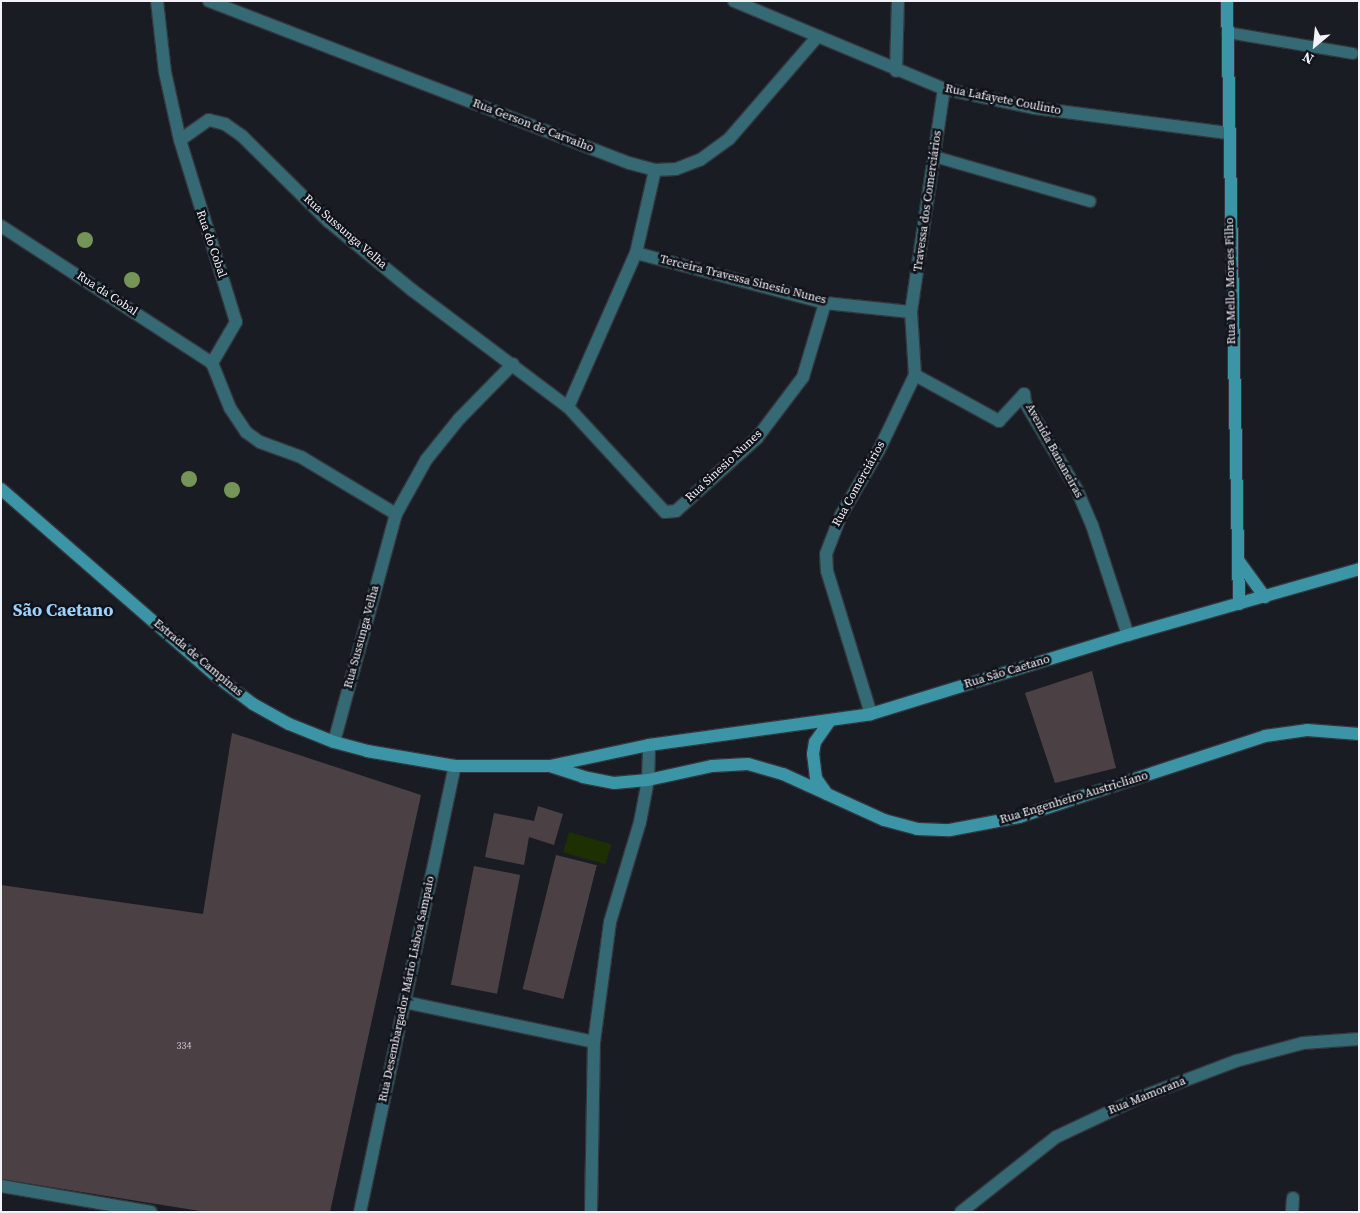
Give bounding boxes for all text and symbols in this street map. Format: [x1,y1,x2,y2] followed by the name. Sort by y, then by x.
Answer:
[1290,20,1340,70] north arrow
[1299,47,1317,69] text: N
[944,82,1062,118] street label: Rua Lafayete Coulinto
[470,96,596,156] street label: Rua Gerson de Carvaiho
[911,130,945,272] street label: Travessa dos Comerciários
[300,192,390,272] street label: Rua Sussunga Velha
[193,208,229,280] street label: Rua do Cobal
[1223,217,1239,345] street label: Rua Mello Moraes Filho
[658,252,828,308] street label: Terceira Travessa Sinesio Nunes
[74,269,140,319] street label: Rua da Cobal
[1022,401,1086,501] street label: Avenida Bananeiras
[683,427,765,505] street label: Rua Sinesio Nunes
[830,439,888,529] street label: Rua Comerciários
[341,584,383,690] street label: Rua Sussunga Velha
[13,599,113,621] district label: São Caetano
[150,616,246,700] street label: Estrada de Campinas
[962,652,1052,692] street label: Rua São Caetano
[998,769,1150,827] street label: Rua Engenheiro Austricliano
[376,875,438,1103] street label: Rua Desembargador Mário Lisboa Sampaio
[177,1040,191,1052] house number: 334
[1106,1074,1188,1118] street label: Rua Mamorana

